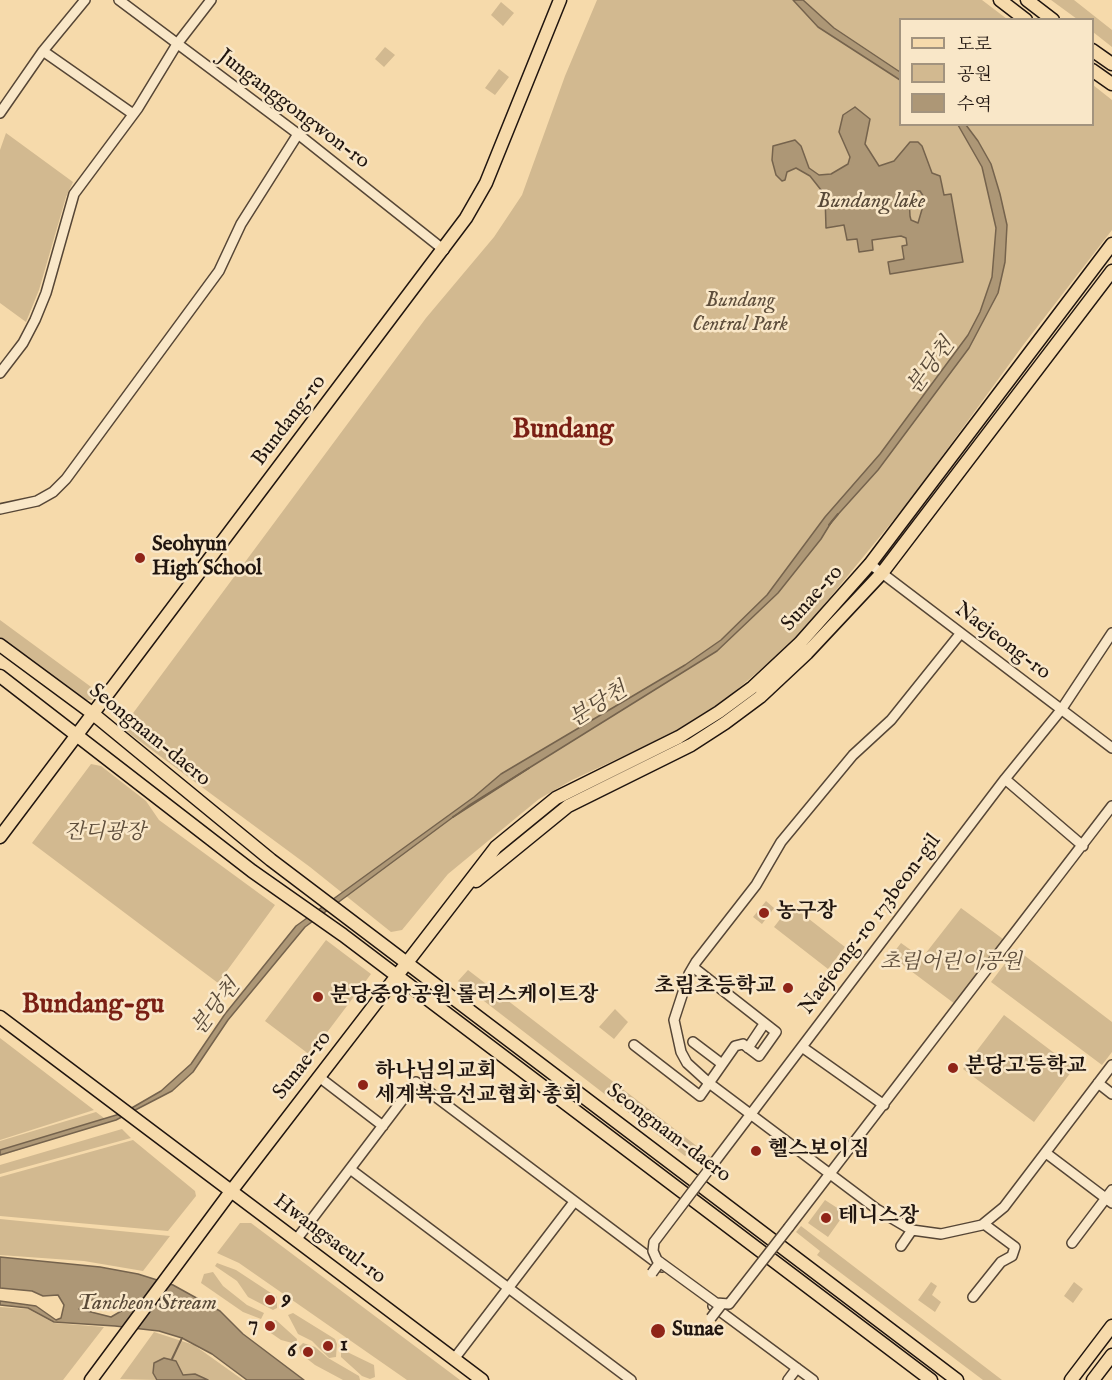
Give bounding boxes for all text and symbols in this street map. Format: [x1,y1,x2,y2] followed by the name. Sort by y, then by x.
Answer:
[899,18,1094,126] legend
[957,34,992,57] text: 도로
[212,45,374,175] street label: Junganggongwon-ro
[957,64,992,87] text: 공원
[957,94,992,117] text: 수역
[817,189,925,215] water label: Bundang lake
[692,289,788,339] park label: Bundang Central Park
[902,334,962,400] water label: 분당천
[248,370,332,472] street label: Bundang-ro
[512,415,614,447] district label: Bundang
[152,533,262,583] place label: Seohyun High School
[133,551,147,565] marker: Seohyun High School
[777,561,849,637] street label: Sunae-ro
[949,598,1055,686] street label: Naejeong-ro
[565,678,633,734] water label: 분당천
[83,679,215,793] street label: Seongnam-daero
[64,821,146,847] park label: 잔디광장
[795,830,947,1020] street label: Naejeong-ro 173beon-gil
[776,900,837,926] place label: 농구장
[757,906,771,920] marker: 농구장
[880,951,1022,977] park label: 초림어린이공원
[187,975,247,1041] water label: 분당천
[654,975,776,1001] place label: 초림초등학교
[781,981,795,995] marker: 초림초등학교
[330,984,598,1010] place label: 분당중앙공원 롤러스케이트장
[22,990,164,1022] district label: Bundang-gu
[311,990,325,1004] marker: 분당중앙공원 롤러스케이트장
[268,1027,338,1105] street label: Sunae-ro
[965,1055,1087,1081] place label: 분당고등학교
[375,1060,582,1110] place label: 하나님의교회 세계복음선교협회 총회
[946,1061,960,1075] marker: 분당고등학교
[356,1078,370,1092] marker: 하나님의교회 세계복음선교협회 총회
[601,1079,735,1189] street label: Seongnam-daero
[768,1138,869,1164] place label: 헬스보이짐
[749,1144,763,1158] marker: 헬스보이짐
[268,1189,390,1291] street label: Hwangsaeul-ro
[838,1205,919,1231] place label: 테니스장
[819,1211,833,1225] marker: 테니스장
[282,1287,291,1313] place label: 9
[77,1291,217,1317] water label: Tancheon Stream
[263,1293,277,1307] marker: 9
[248,1313,258,1339] place label: 7
[672,1318,724,1344] place label: Sunae
[263,1319,277,1333] marker: 7
[649,1322,667,1340] marker: Sunae
[340,1333,348,1359] place label: 1
[287,1339,296,1365] place label: 6
[321,1339,335,1353] marker: 1
[301,1345,315,1359] marker: 6

